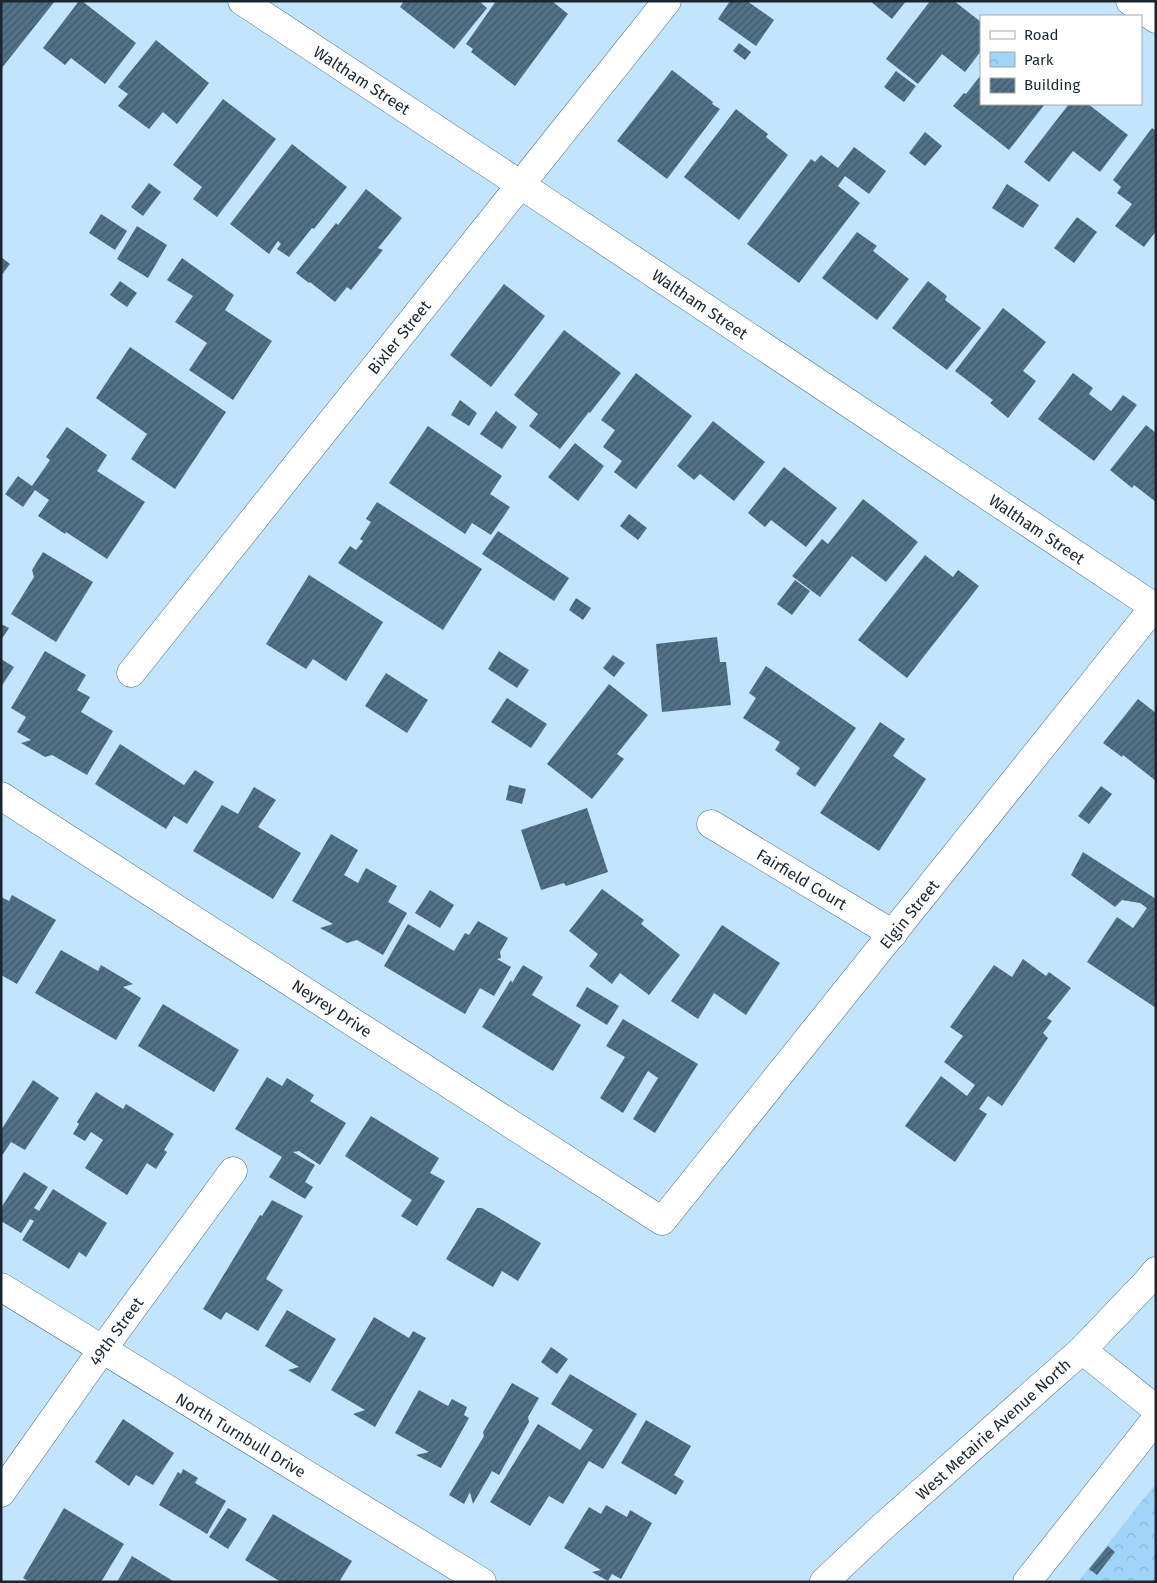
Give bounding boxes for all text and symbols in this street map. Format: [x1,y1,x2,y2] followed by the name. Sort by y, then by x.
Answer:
[980,15,1142,105] legend
[1024,26,1059,44] text: Road
[310,42,414,119] street label: Waltham Street
[1024,51,1054,69] text: Park
[1024,76,1080,94] text: Building
[648,265,751,344] street label: Waltham Street
[364,297,435,378] street label: Bixler Street
[985,490,1088,569] street label: Waltham Street
[753,845,850,914] street label: Fairfield Court
[876,876,943,953] street label: Elgin Street
[288,976,375,1041] street label: Neyrey Drive
[85,1293,148,1369] street label: 49th Street
[912,1355,1075,1504] street label: West Metairie Avenue North
[172,1389,309,1482] street label: North Turnbull Drive

